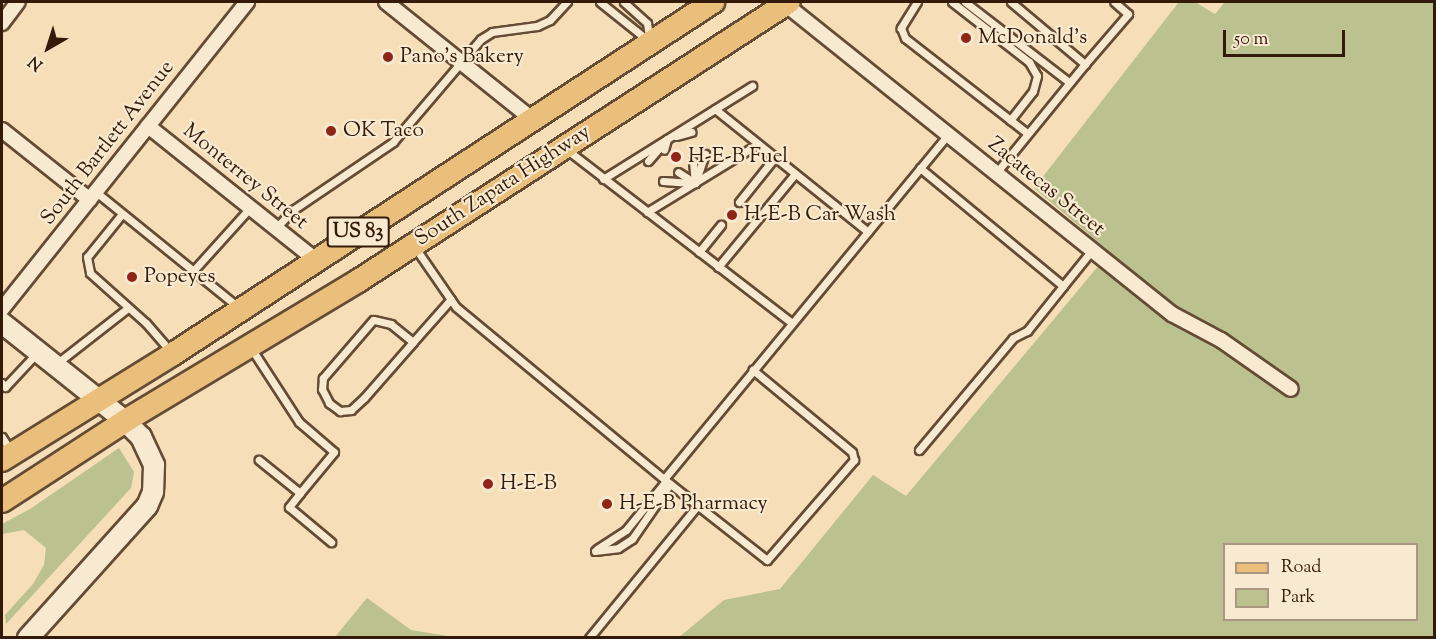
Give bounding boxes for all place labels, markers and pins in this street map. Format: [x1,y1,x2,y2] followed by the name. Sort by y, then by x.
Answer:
[978,25,1087,51] place label: McDonald's
[959,31,973,45] marker: McDonald's
[400,44,524,70] place label: Pano's Bakery
[381,50,395,64] marker: Pano's Bakery
[343,118,424,144] place label: OK Taco
[324,124,338,138] marker: OK Taco
[688,144,788,170] place label: H-E-B Fuel
[669,150,683,164] marker: H-E-B Fuel
[744,202,896,228] place label: H-E-B Car Wash
[725,208,739,222] marker: H-E-B Car Wash
[144,264,215,290] place label: Popeyes
[125,270,139,284] marker: Popeyes
[500,471,557,497] place label: H-E-B
[481,477,495,491] marker: H-E-B
[619,491,768,517] place label: H-E-B Pharmacy
[600,497,614,511] marker: H-E-B Pharmacy

